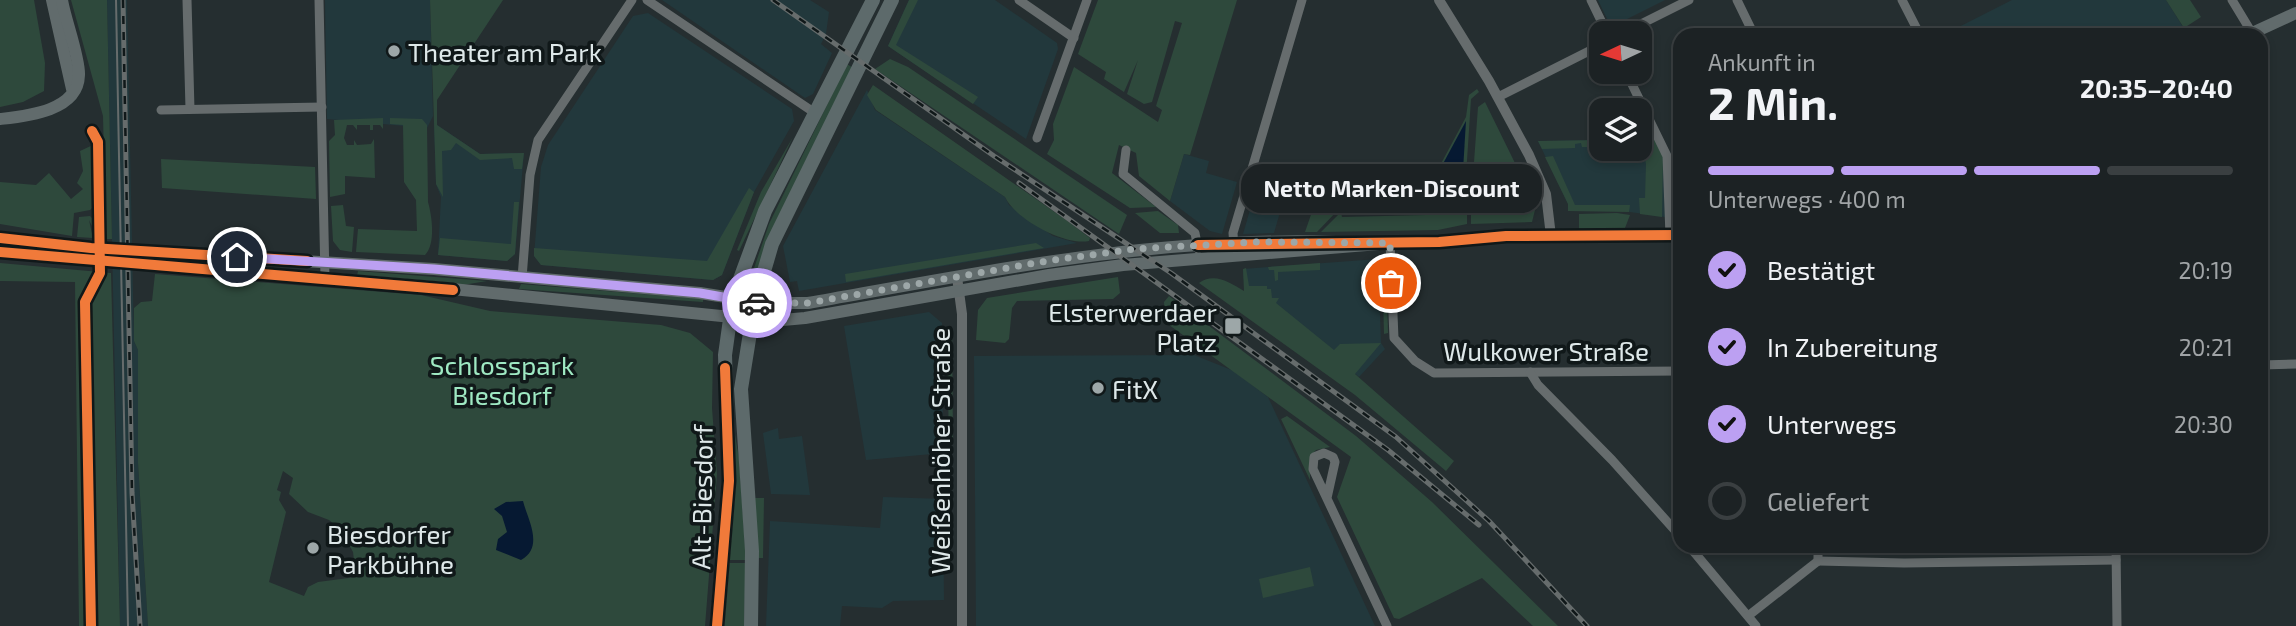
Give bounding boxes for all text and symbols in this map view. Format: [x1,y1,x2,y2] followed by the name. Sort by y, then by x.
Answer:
[1589,21,1652,84] north arrow
[1589,21,1652,161] map controls
[408,36,602,67] place label: Theater am Park
[386,43,402,59] marker: Theater am Park
[1708,48,1816,76] text: Ankunft in
[2080,72,2233,103] text: 20:35–20:40
[1708,74,1838,129] text: 2 Min.
[1589,98,1652,161] button: layers
[1240,164,1542,213] callout: Netto Marken-Discount
[1264,174,1520,202] text: Netto Marken-Discount
[1708,185,1906,213] text: Unterwegs · 400 m
[207,227,267,287] pin
[218,238,256,276] icon: home
[1708,251,1746,289] icon: check
[1361,253,1421,313] pin
[1767,254,1875,285] text: Bestätigt
[2178,256,2233,284] text: 20:19
[1372,264,1410,302] icon: bag
[722,268,792,338] courier
[738,284,776,322] icon: car
[1048,296,1217,357] place label: Elsterwerdaer Platz
[1223,316,1243,336] marker: Elsterwerdaer Platz
[924,328,955,574] street label: Weißenhöher Straße
[1708,328,1746,366] icon: check
[1767,331,1938,362] text: In Zubereitung
[2179,333,2233,361] text: 20:21
[1443,335,1649,366] street label: Wulkower Straße
[430,349,574,410] park label: Schlosspark Biesdorf
[1112,373,1158,404] place label: FitX
[1090,380,1106,396] marker: FitX
[1708,405,1746,443] icon: check
[1767,408,1897,439] text: Unterwegs
[2174,410,2233,438] text: 20:30
[684,423,718,570] street label: Alt-Biesdorf
[1767,485,1869,516] text: Geliefert
[327,518,454,579] place label: Biesdorfer Parkbühne
[305,540,321,556] marker: Biesdorfer Parkbühne

